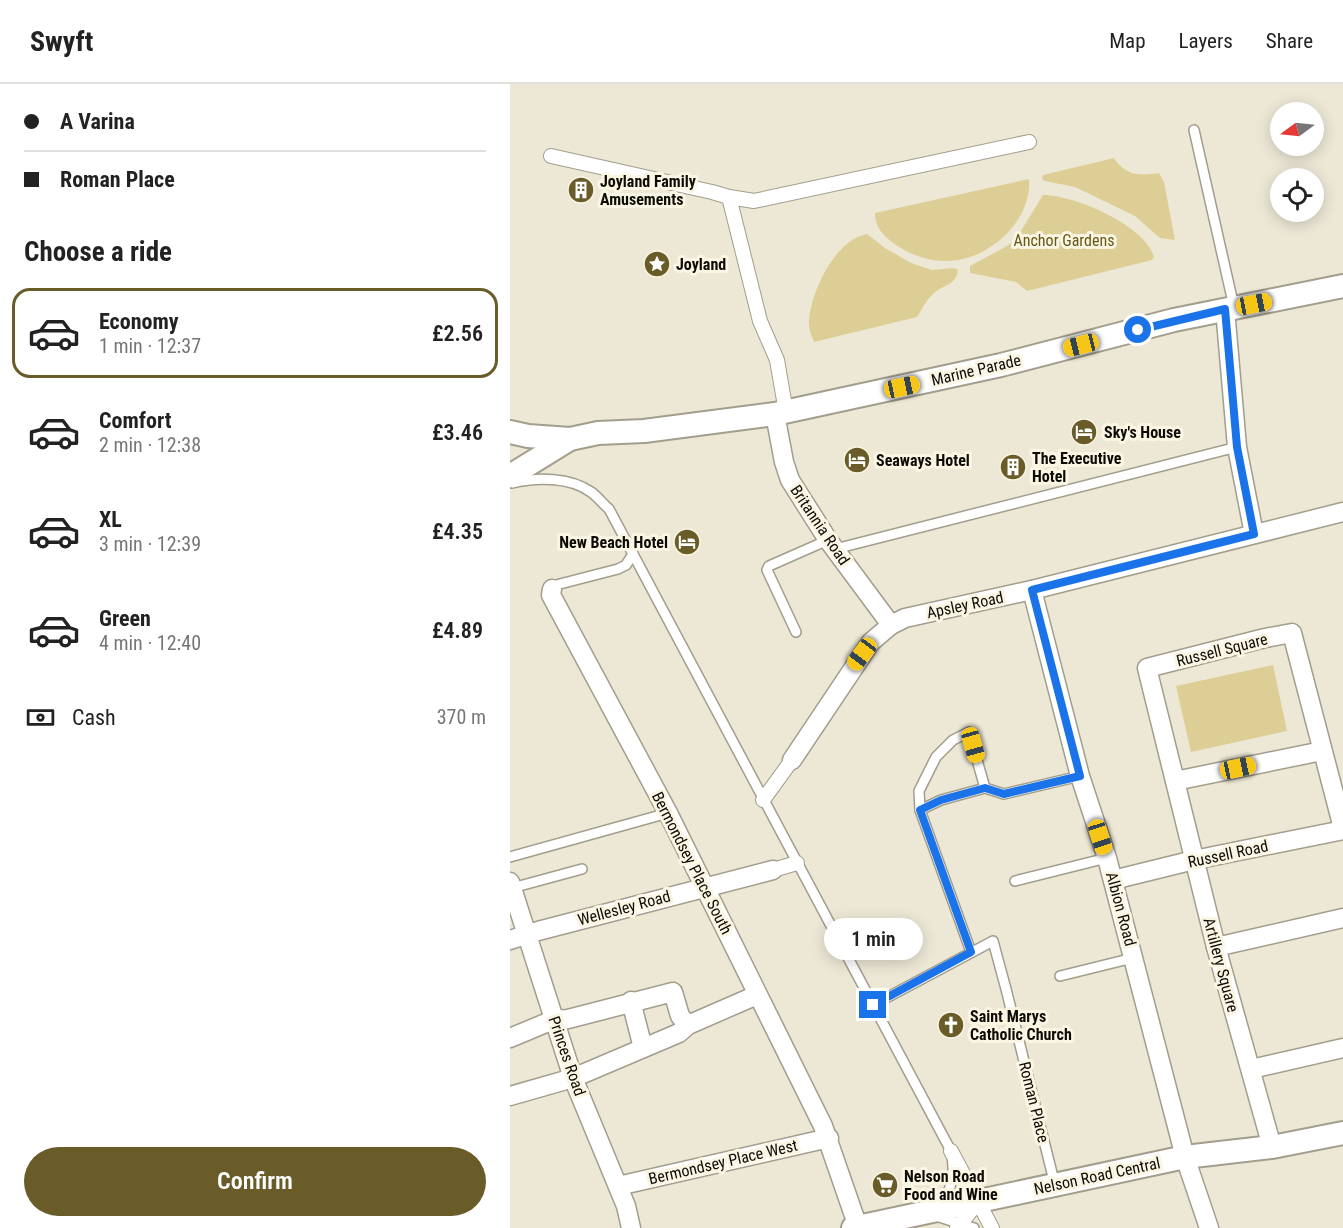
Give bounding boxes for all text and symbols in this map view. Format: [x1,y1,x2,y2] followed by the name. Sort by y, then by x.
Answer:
[30,25,93,58] text: Swyft
[1109,29,1146,53] text: Map
[1179,29,1233,53] text: Layers
[1266,29,1313,53] text: Share
[1270,102,1324,156] north arrow
[1270,102,1324,222] map controls
[60,109,135,134] text: A Varina
[60,167,175,192] text: Roman Place
[1270,168,1324,222] button: locate
[600,172,696,209] place label: Joyland Family Amusements
[566,175,596,205] building icon: Joyland Family Amusements
[1014,231,1115,250] park label: Anchor Gardens
[24,236,172,268] text: Choose a ride
[642,249,672,279] place icon: Joyland
[676,255,726,274] place label: Joyland
[1235,292,1273,316] car
[27,306,81,360] icon: car
[99,309,179,334] text: Economy
[1124,316,1151,343] route start
[432,321,483,346] text: £2.56
[1061,332,1101,358] car
[99,334,201,358] text: 1 min · 12:37
[929,350,1023,390] street label: Marine Parade
[883,374,921,400] car
[27,405,81,459] icon: car
[99,408,172,433] text: Comfort
[1069,417,1099,447] hotel icon: Sky's House
[432,420,483,445] text: £3.46
[1104,423,1181,442] place label: Sky's House
[99,433,201,457] text: 2 min · 12:38
[842,445,872,475] hotel icon: Seaways Hotel
[1032,449,1122,486] place label: The Executive Hotel
[876,451,970,470] place label: Seaways Hotel
[998,452,1028,482] building icon: The Executive Hotel
[786,481,854,569] street label: Britannia Road
[27,504,81,558] icon: car
[99,507,122,532] text: XL
[432,519,483,544] text: £4.35
[672,527,702,557] hotel icon: New Beach Hotel
[99,532,201,556] text: 3 min · 12:39
[559,533,668,552] place label: New Beach Hotel
[925,588,1005,622] street label: Apsley Road
[27,603,81,657] icon: car
[99,606,151,631] text: Green
[432,618,483,643] text: £4.89
[1174,630,1270,670] street label: Russell Square
[99,631,201,655] text: 4 min · 12:40
[844,634,880,674] car
[24,701,57,734] icon: cash
[72,705,116,730] text: Cash
[437,705,486,729] text: 370 m
[959,725,987,765] car
[1219,755,1257,781] car
[648,789,736,937] street label: Bermondsey Place South
[1086,817,1114,857] car
[1186,836,1270,872] street label: Russell Road
[1102,870,1140,948] street label: Albion Road
[576,887,672,929] street label: Wellesley Road
[1199,916,1243,1014] street label: Artillery Square
[824,918,922,960] callout: 1 min
[851,927,896,951] text: 1 min
[859,991,886,1018] route end
[970,1007,1072,1044] place label: Saint Marys Catholic Church
[936,1010,966,1040] church icon: Saint Marys Catholic Church
[544,1014,590,1098] street label: Princes Road
[1015,1060,1053,1144] street label: Roman Place
[647,1136,800,1188] street label: Bermondsey Place West
[24,1147,486,1216] button: Confirm
[1032,1153,1162,1199] street label: Nelson Road Central
[904,1167,998,1204] place label: Nelson Road Food and Wine
[870,1170,900,1200] supermarket icon: Nelson Road Food and Wine

